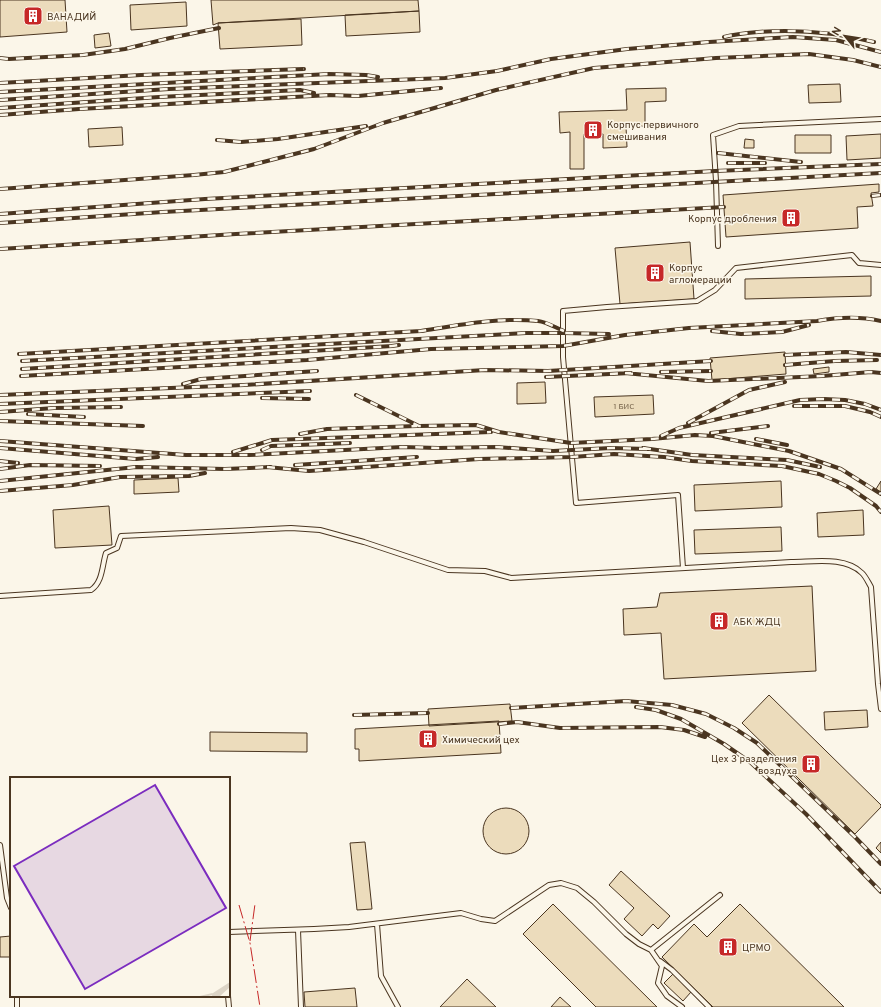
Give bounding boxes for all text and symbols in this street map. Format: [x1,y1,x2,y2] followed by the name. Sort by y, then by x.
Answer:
[22,5,44,27] building icon: ВАНАДИЙ
[47,11,96,24] place label: ВАНАДИЙ
[825,16,865,56] north arrow
[829,25,845,38] text: N
[582,119,604,141] building icon: Корпус первичного смешивания
[607,119,699,144] place label: Корпус первичного смешивания
[780,207,802,229] building icon: Корпус дробления
[688,213,777,226] place label: Корпус дробления
[644,262,666,284] building icon: Корпус агломерации
[669,262,732,287] place label: Корпус агломерации
[614,402,634,412] house number: 1 БИС
[708,610,730,632] building icon: АБК ЖДЦ
[733,616,781,629] place label: АБК ЖДЦ
[417,728,439,750] building icon: Химический цех
[442,734,520,747] place label: Химический цех
[711,753,797,778] place label: Цех 3 разделения воздуха
[800,753,822,775] building icon: Цех 3 разделения воздуха
[10,777,230,997] inset map
[717,936,739,958] building icon: ЦРМО
[742,942,771,955] place label: ЦРМО

